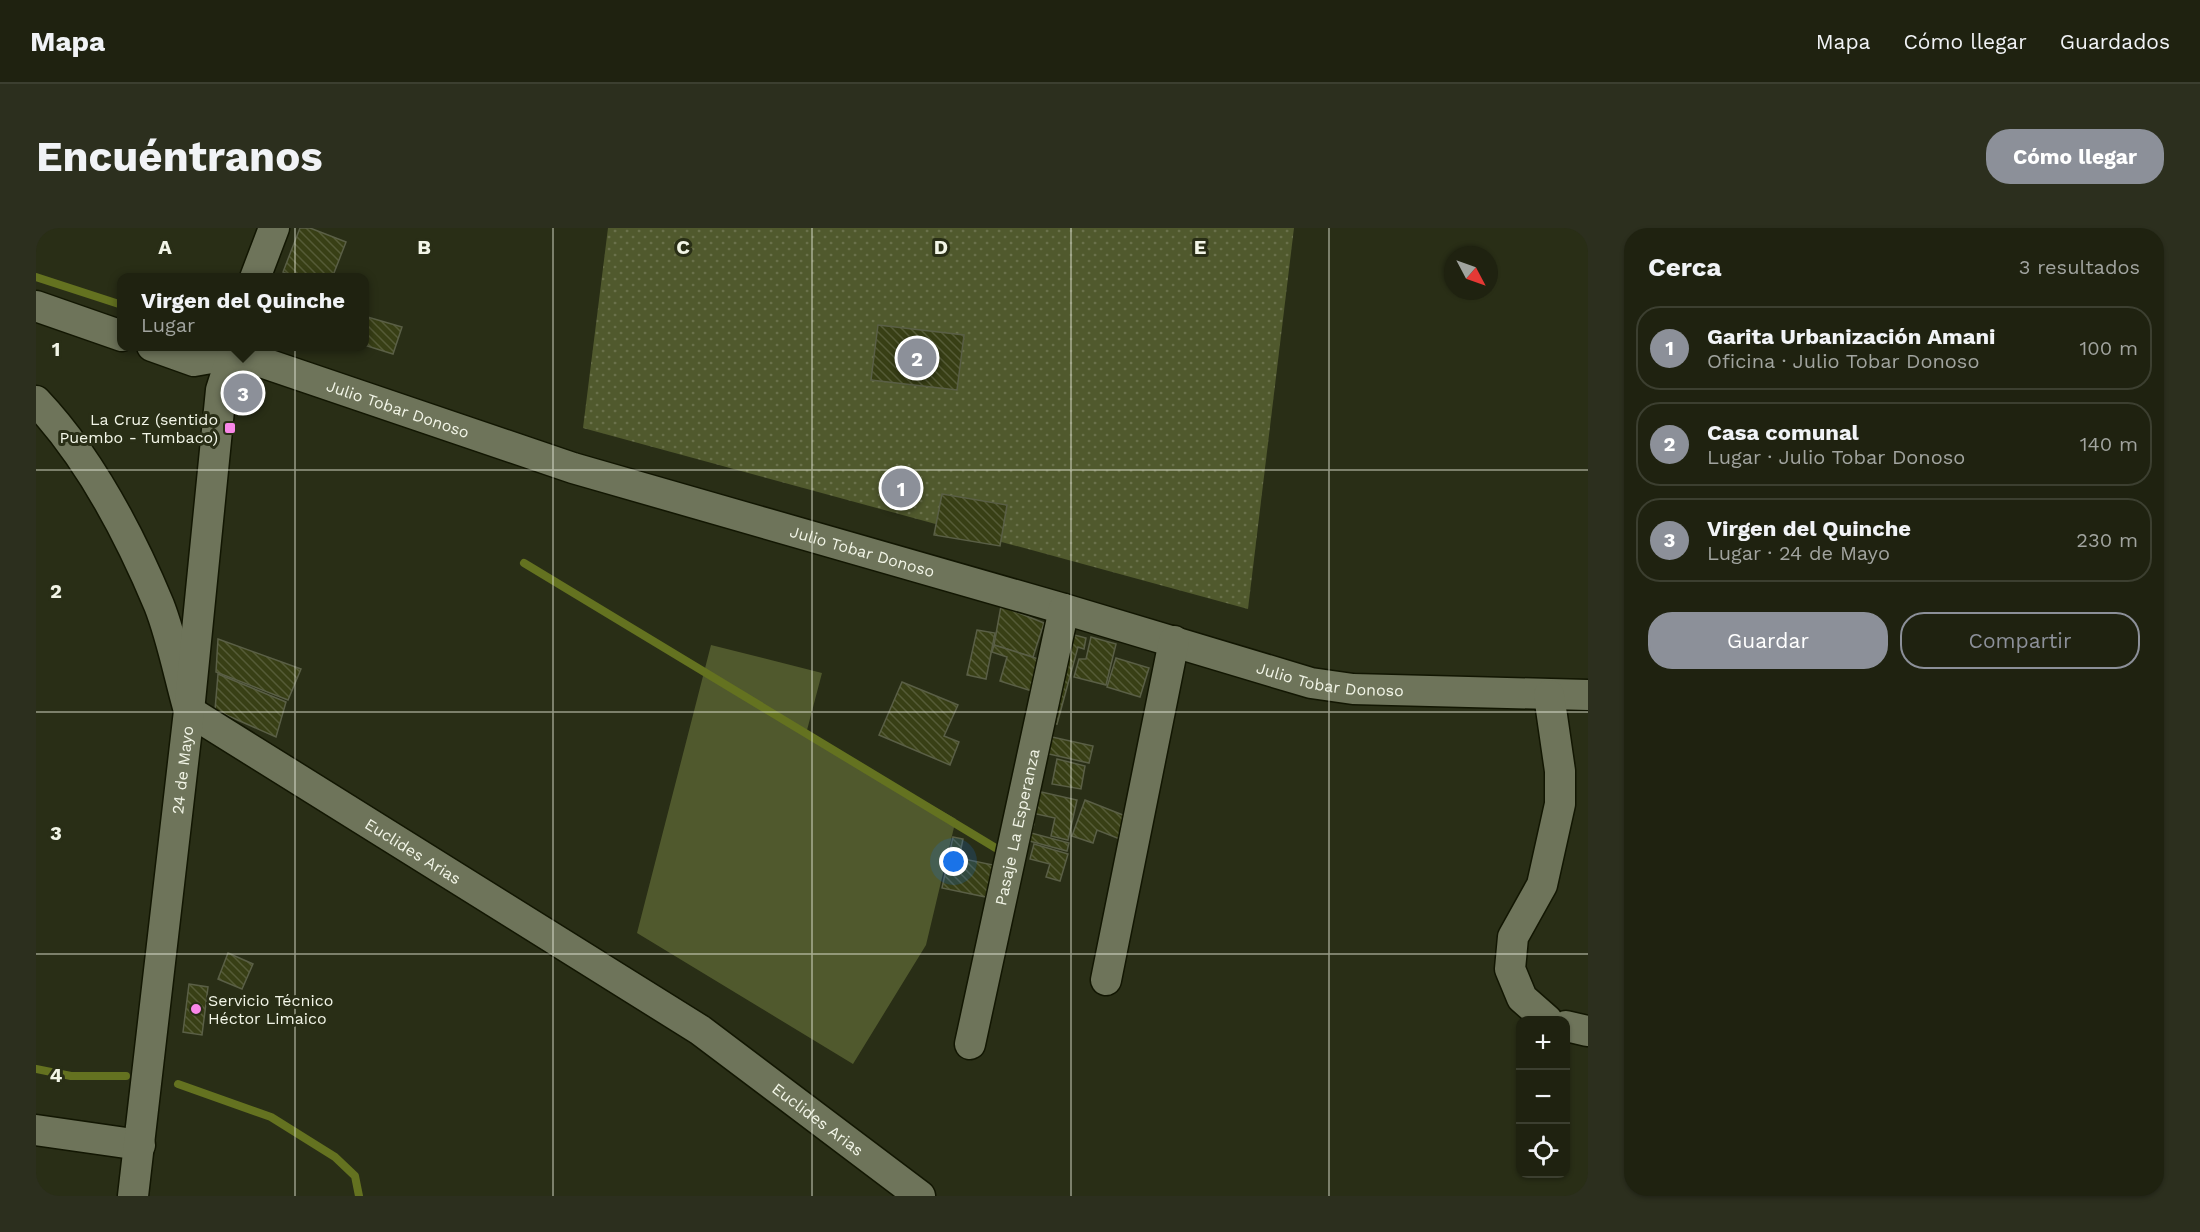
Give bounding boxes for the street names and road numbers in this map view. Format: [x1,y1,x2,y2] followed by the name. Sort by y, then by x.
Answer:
[324,375,472,442] street label: Julio Tobar Donoso
[788,521,937,581] street label: Julio Tobar Donoso
[1254,658,1404,700] street label: Julio Tobar Donoso
[168,725,197,815] street label: 24 de Mayo
[991,747,1043,907] street label: Pasaje La Esperanza
[362,814,465,888] street label: Euclides Arias
[769,1079,867,1160] street label: Euclides Arias

